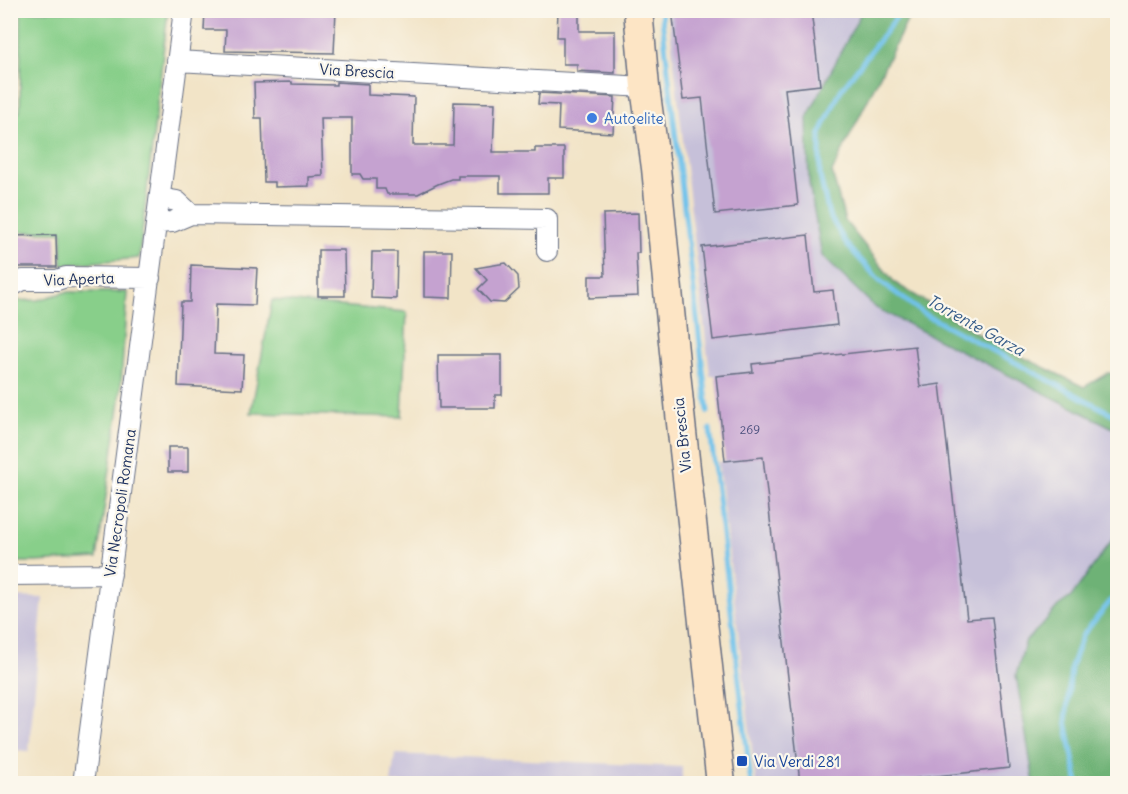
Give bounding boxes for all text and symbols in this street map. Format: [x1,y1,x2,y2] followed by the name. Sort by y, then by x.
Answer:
[319,60,395,82] street label: Via Brescia
[604,109,664,128] place label: Autoelite
[585,111,599,125] marker: Autoelite
[43,268,115,290] street label: Via Aperta
[924,290,1029,360] water label: Torrente Garza
[669,396,695,473] street label: Via Brescia
[740,422,760,437] house number: 269
[100,427,140,578] street label: Via Necropoli Romana
[754,752,840,771] place label: Via Verdi 281
[735,754,749,768] marker: Via Verdi 281

